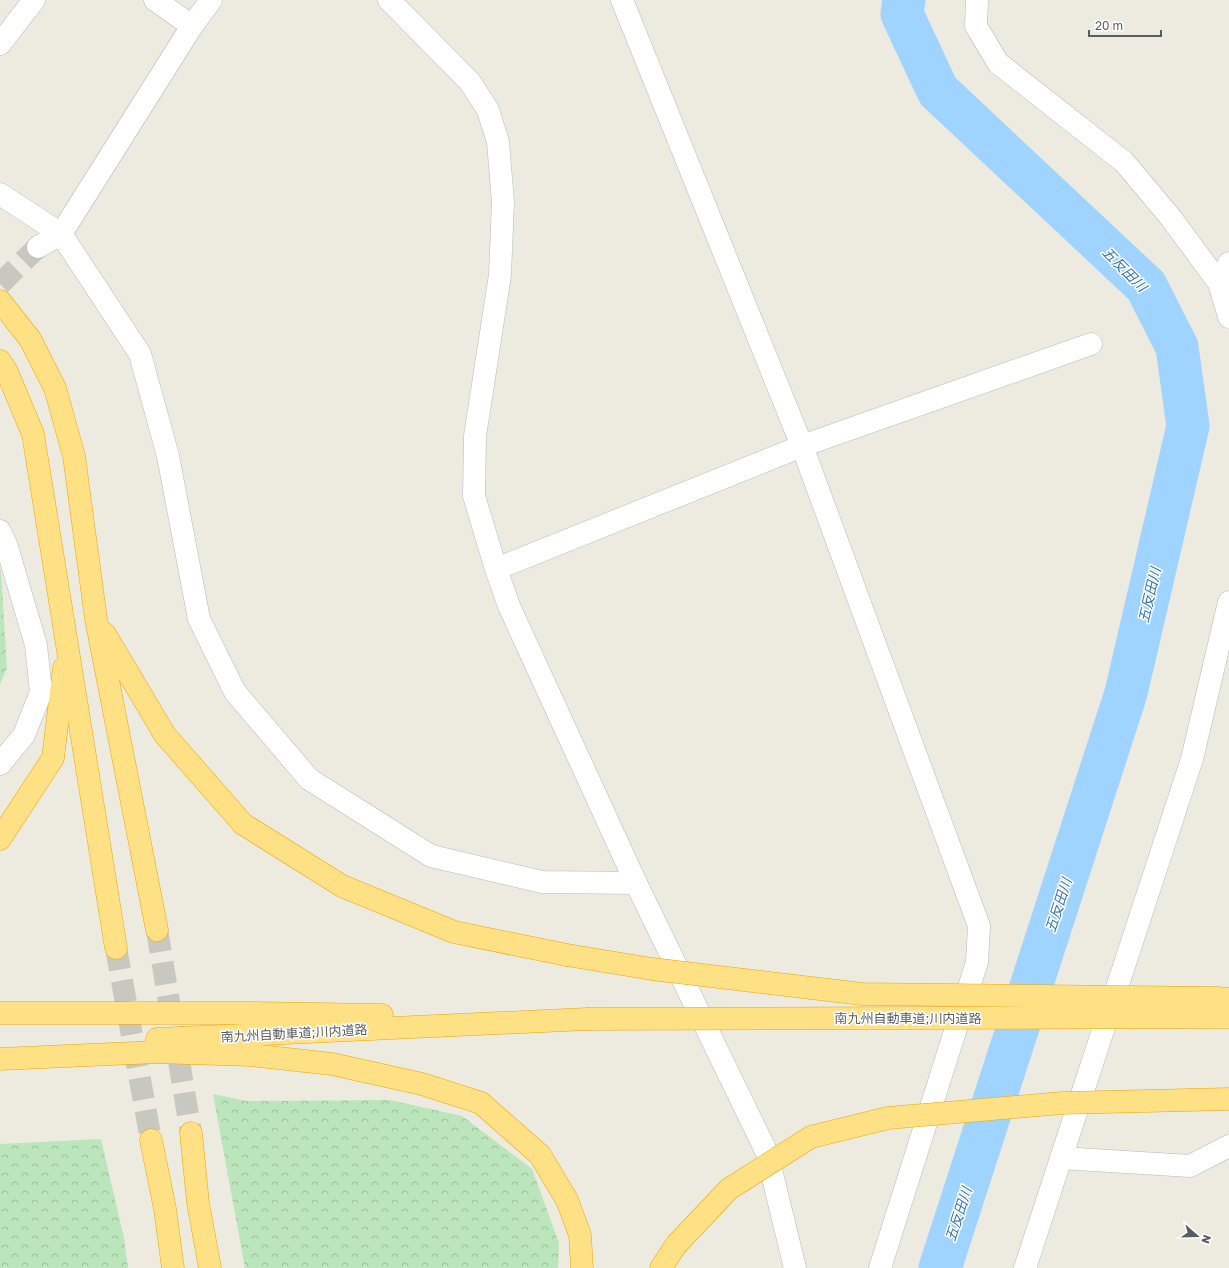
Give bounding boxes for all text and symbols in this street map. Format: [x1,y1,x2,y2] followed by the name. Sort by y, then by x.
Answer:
[1089,12,1161,38] scale bar
[1095,18,1123,33] text: 20 m
[1099,243,1152,296] water label: 五反田川
[1134,564,1164,624] water label: 五反田川
[1041,874,1075,934] water label: 五反田川
[835,1010,981,1026] street label: 南九州自動車道;川内道路
[220,1021,368,1045] street label: 南九州自動車道;川内道路
[941,1183,975,1243] water label: 五反田川
[1177,1216,1217,1256] north arrow
[1199,1233,1214,1246] text: N

